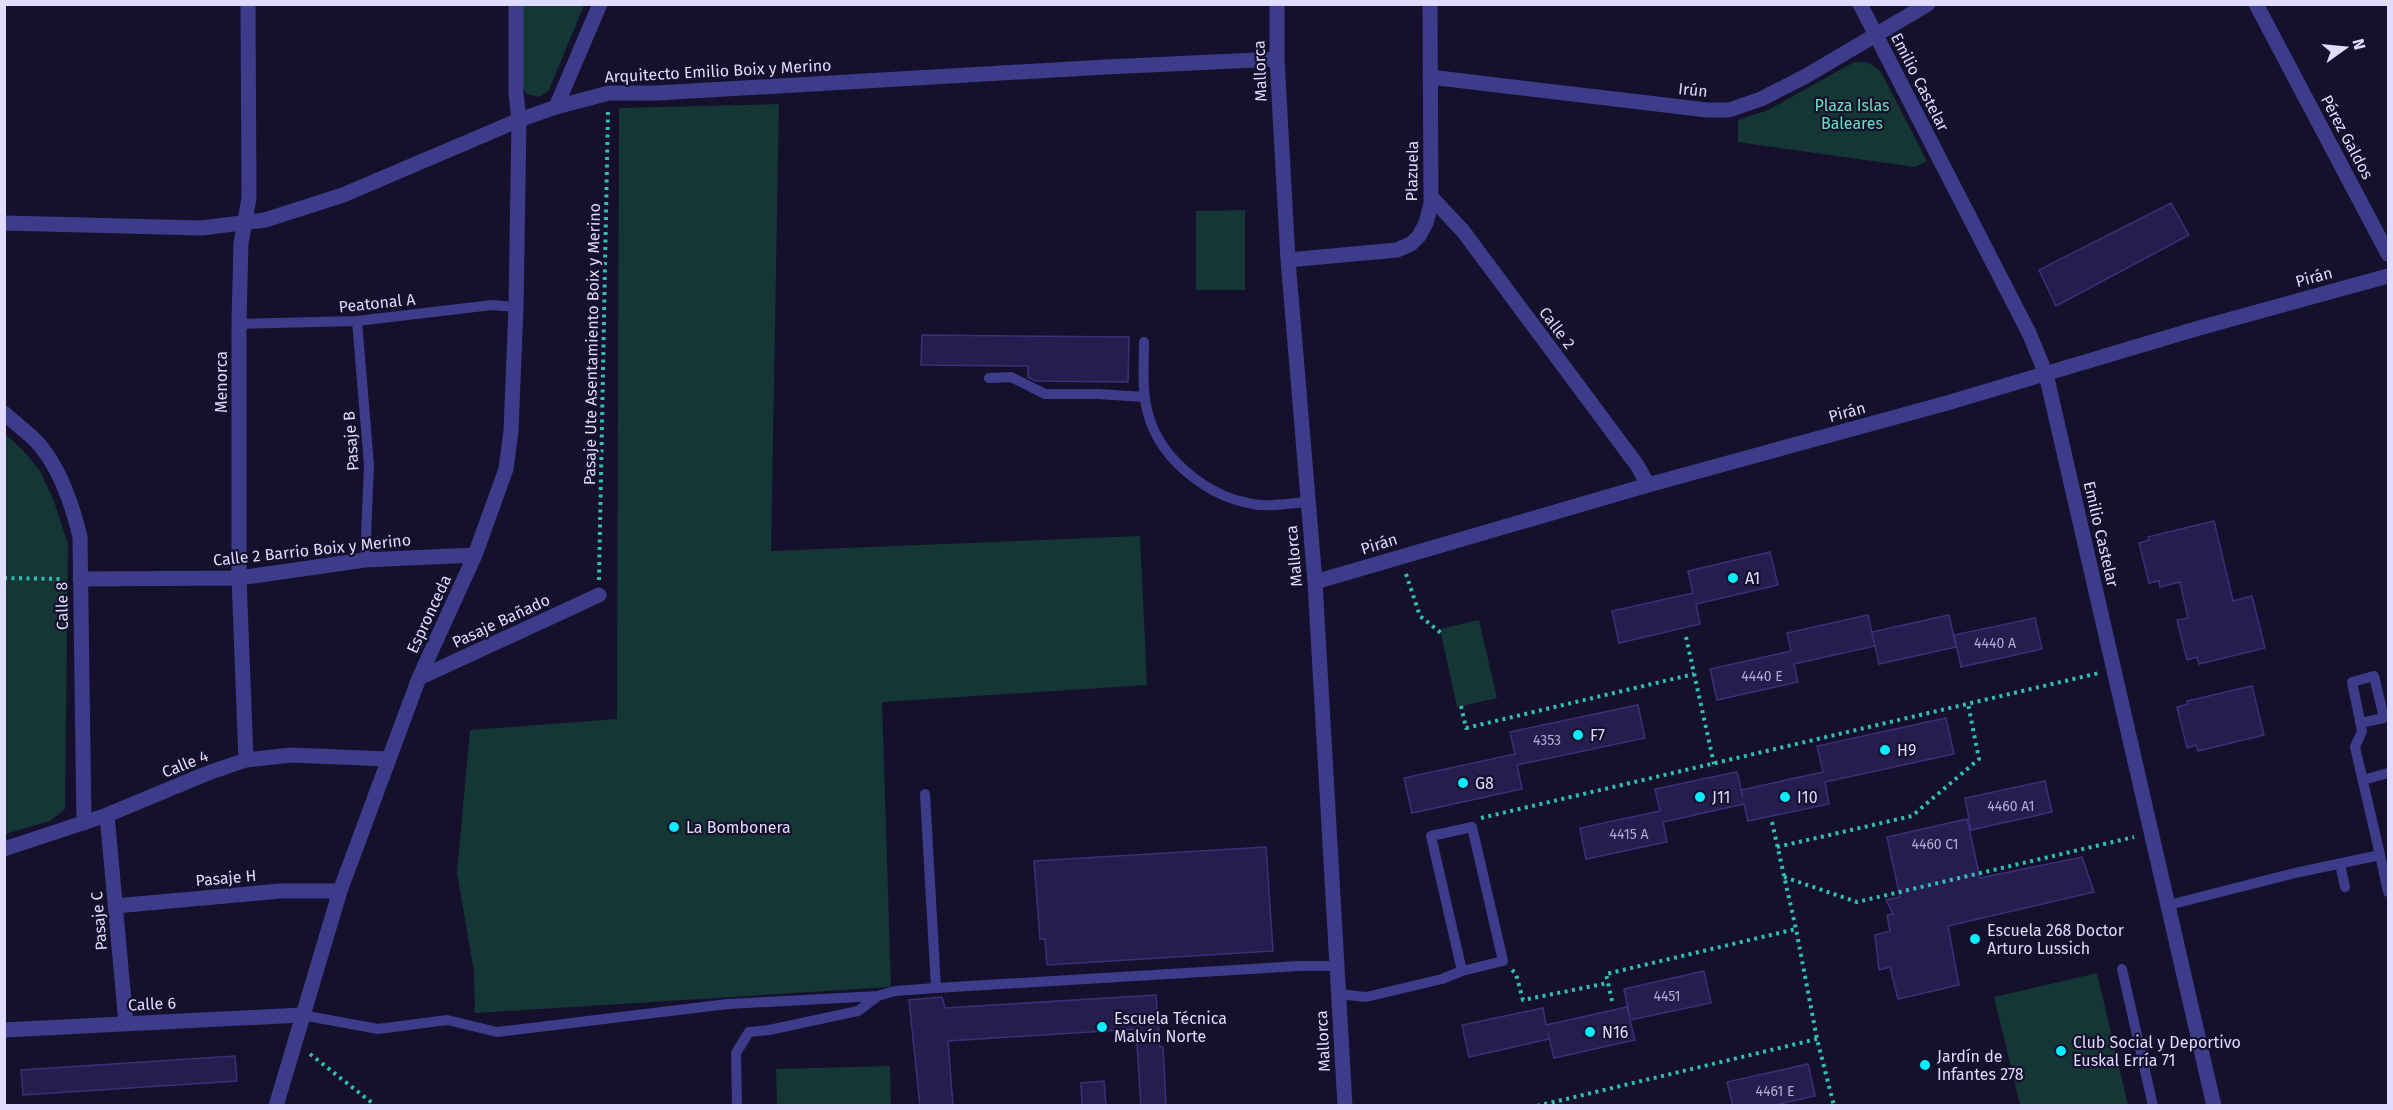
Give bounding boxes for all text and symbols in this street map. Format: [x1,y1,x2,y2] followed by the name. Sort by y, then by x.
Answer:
[2315,18,2375,78] north arrow
[1887,30,1953,135] street label: Emilio Castelar
[2348,37,2370,52] text: N
[1249,40,1271,102] street label: Mallorca
[604,56,832,86] street label: Arquitecto Emilio Boix y Merino
[1677,79,1709,101] street label: Irún
[2317,92,2377,182] street label: Pérez Galdos
[1815,96,1889,133] park label: Plaza Islas Baleares
[1402,141,1422,201] street label: Plazuela
[580,203,604,485] street label: Pasaje Ute Asentamiento Boix y Merino
[2293,263,2335,291] street label: Pirán
[338,289,417,316] street label: Peatonal A
[1535,303,1579,353] street label: Calle 2
[212,351,231,413] street label: Menorca
[1826,398,1868,426] street label: Pirán
[339,410,363,472] street label: Pasaje B
[2080,479,2123,590] street label: Emilio Castelar
[1282,525,1306,587] street label: Mallorca
[1358,529,1400,559] street label: Pirán
[212,530,412,570] street label: Calle 2 Barrio Boix y Merino
[1745,569,1760,588] place label: A1
[1726,571,1740,585] marker: A1
[403,572,455,656] street label: Espronceda
[52,581,72,630] street label: Calle 8
[449,590,553,652] street label: Pasaje Bañado
[1974,635,2016,652] house number: 4440 A
[1741,668,1783,685] house number: 4440 E
[1590,726,1605,745] place label: F7
[1571,728,1585,742] marker: F7
[1533,732,1561,749] house number: 4353
[1897,741,1916,760] place label: H9
[1878,743,1892,757] marker: H9
[159,746,211,782] street label: Calle 4
[1475,774,1494,793] place label: G8
[1456,776,1470,790] marker: G8
[1712,788,1731,807] place label: J11
[1797,788,1818,807] place label: I10
[1693,790,1707,804] marker: J11
[1778,790,1792,804] marker: I10
[1987,798,2035,815] house number: 4460 A1
[686,818,791,837] place label: La Bombonera
[667,820,681,834] marker: La Bombonera
[1610,826,1648,843] house number: 4415 A
[1911,836,1959,853] house number: 4460 C1
[195,866,257,890] street label: Pasaje H
[87,891,111,951] street label: Pasaje C
[1987,921,2125,958] place label: Escuela 268 Doctor Arturo Lussich
[1968,932,1982,946] marker: Escuela 268 Doctor Arturo Lussich
[1653,988,1681,1005] house number: 4451
[127,993,177,1015] street label: Calle 6
[1114,1009,1227,1046] place label: Escuela Técnica Malvín Norte
[1312,1010,1334,1072] street label: Mallorca
[1095,1020,1109,1034] marker: Escuela Técnica Malvín Norte
[1602,1023,1628,1042] place label: N16
[1583,1025,1597,1039] marker: N16
[2073,1033,2241,1070] place label: Club Social y Deportivo Euskal Erría 71
[2054,1044,2068,1058] marker: Club Social y Deportivo Euskal Erría 71
[1937,1047,2024,1084] place label: Jardín de Infantes 278
[1918,1058,1932,1072] marker: Jardín de Infantes 278
[1756,1083,1794,1100] house number: 4461 E

